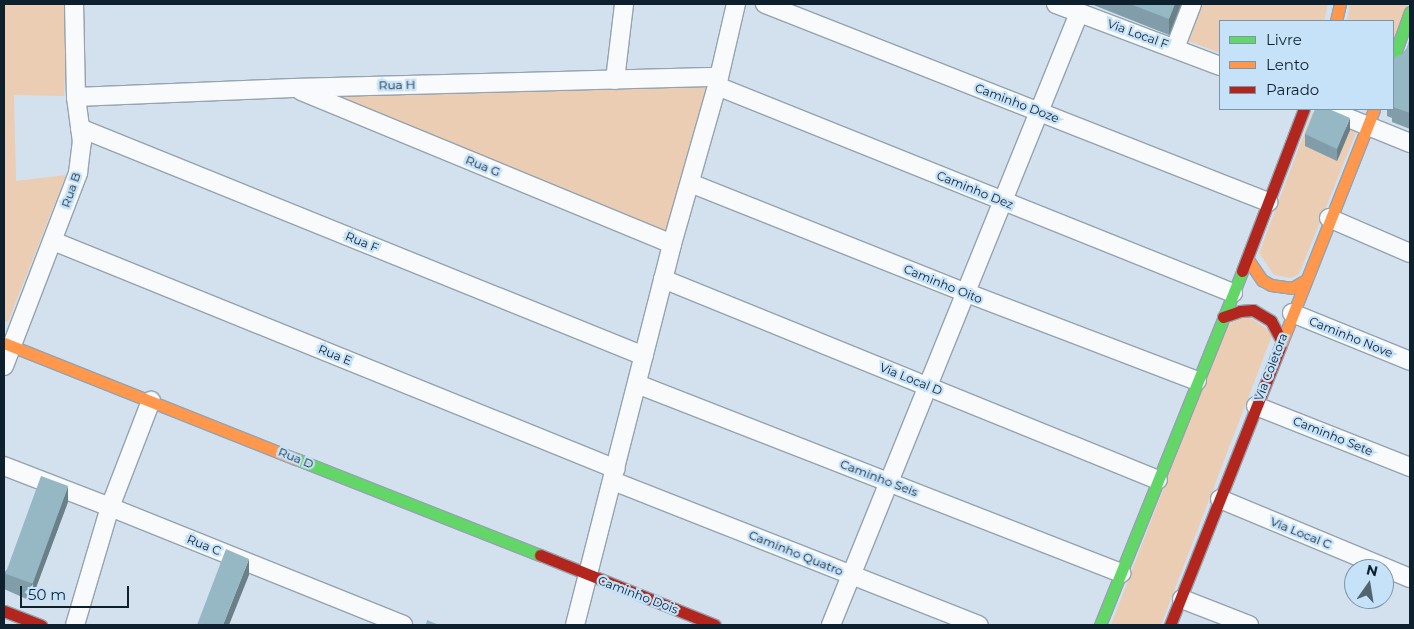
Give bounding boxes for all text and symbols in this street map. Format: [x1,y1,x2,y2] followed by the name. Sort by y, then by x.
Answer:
[1106,16,1170,52] street label: Via Local F
[1219,20,1394,110] legend
[1266,30,1302,49] text: Livre
[1266,55,1309,74] text: Lento
[379,77,415,93] street label: Rua H
[973,80,1061,126] street label: Caminho Doze
[1266,80,1319,99] text: Parado
[464,153,502,179] street label: Rua G
[934,168,1016,212] street label: Caminho Dez
[58,171,84,209] street label: Rua B
[343,229,381,255] street label: Rua F
[901,262,985,306] street label: Caminho Oito
[1307,314,1395,360] street label: Caminho Nove
[1251,331,1291,403] street label: Via Coletora
[316,342,354,368] street label: Rua E
[878,360,944,398] street label: Via Local D
[1291,413,1375,459] street label: Caminho Sete
[276,444,316,472] street label: Rua D
[838,457,920,499] street label: Caminho Seis
[1268,514,1334,552] street label: Via Local C
[747,527,845,579] street label: Caminho Quatro
[185,532,223,558] street label: Rua C
[1344,559,1394,609] north arrow
[1365,560,1380,580] text: N
[596,573,680,617] street label: Caminho Dois
[22,576,131,608] scale bar
[28,585,66,604] text: 50 m

